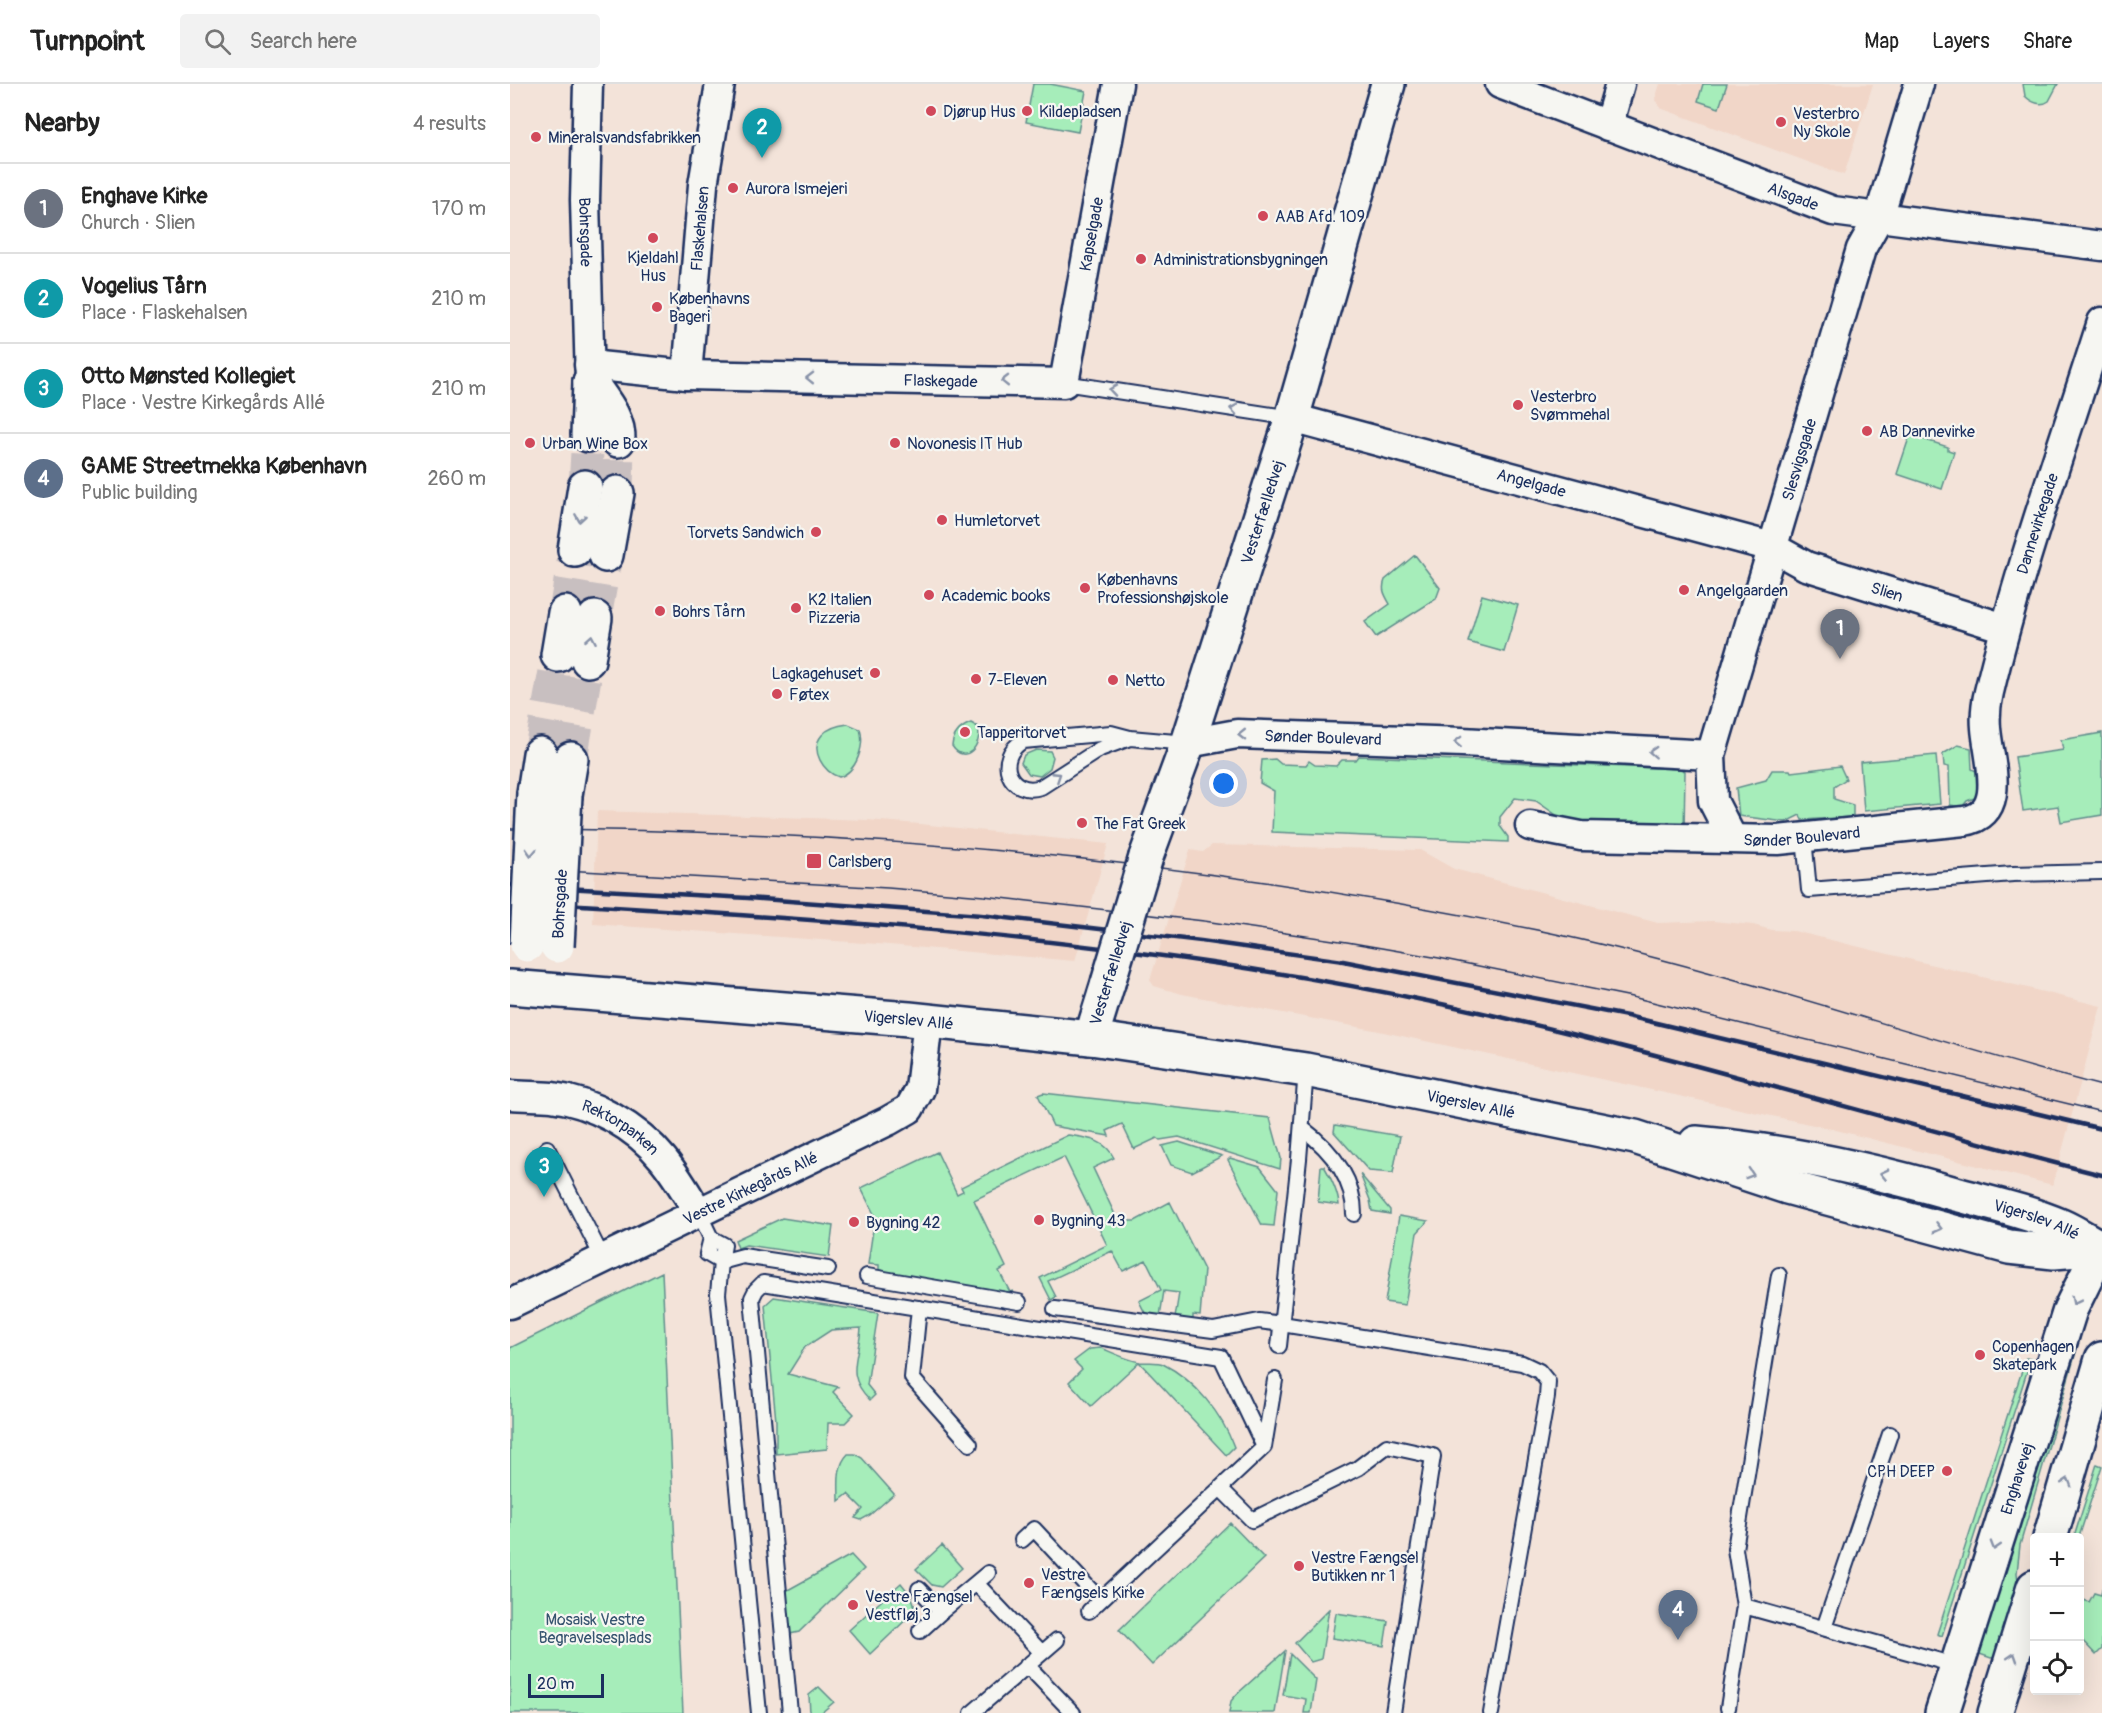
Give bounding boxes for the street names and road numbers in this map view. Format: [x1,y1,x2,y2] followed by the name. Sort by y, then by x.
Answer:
[1765,178,1821,216] street label: Alsgade
[687,185,714,272] street label: Flaskehalsen
[1075,195,1108,273] street label: Kapselgade
[574,197,596,267] street label: Bohrsgade
[903,371,978,392] street label: Flaskegade
[1778,416,1821,503] street label: Slesvigsgade
[1237,458,1289,567] street label: Vesterfælledvej
[1495,465,1568,502] street label: Angelgade
[2013,471,2063,577] street label: Dannevirkegade
[1868,578,1905,607] street label: Slien
[1264,726,1382,750] street label: Sønder Boulevard
[1743,823,1861,851] street label: Sønder Boulevard
[548,869,572,939] street label: Bohrsgade
[1086,919,1136,1028] street label: Vesterfælledvej
[863,1006,955,1035] street label: Vigerslev Allé
[1425,1086,1517,1123] street label: Vigerslev Allé
[579,1096,663,1159] street label: Rektorparken
[680,1147,821,1230] street label: Vestre Kirkegårds Allé
[1991,1195,2083,1245] street label: Vigerslev Allé
[1997,1440,2038,1517] street label: Enghavevej

